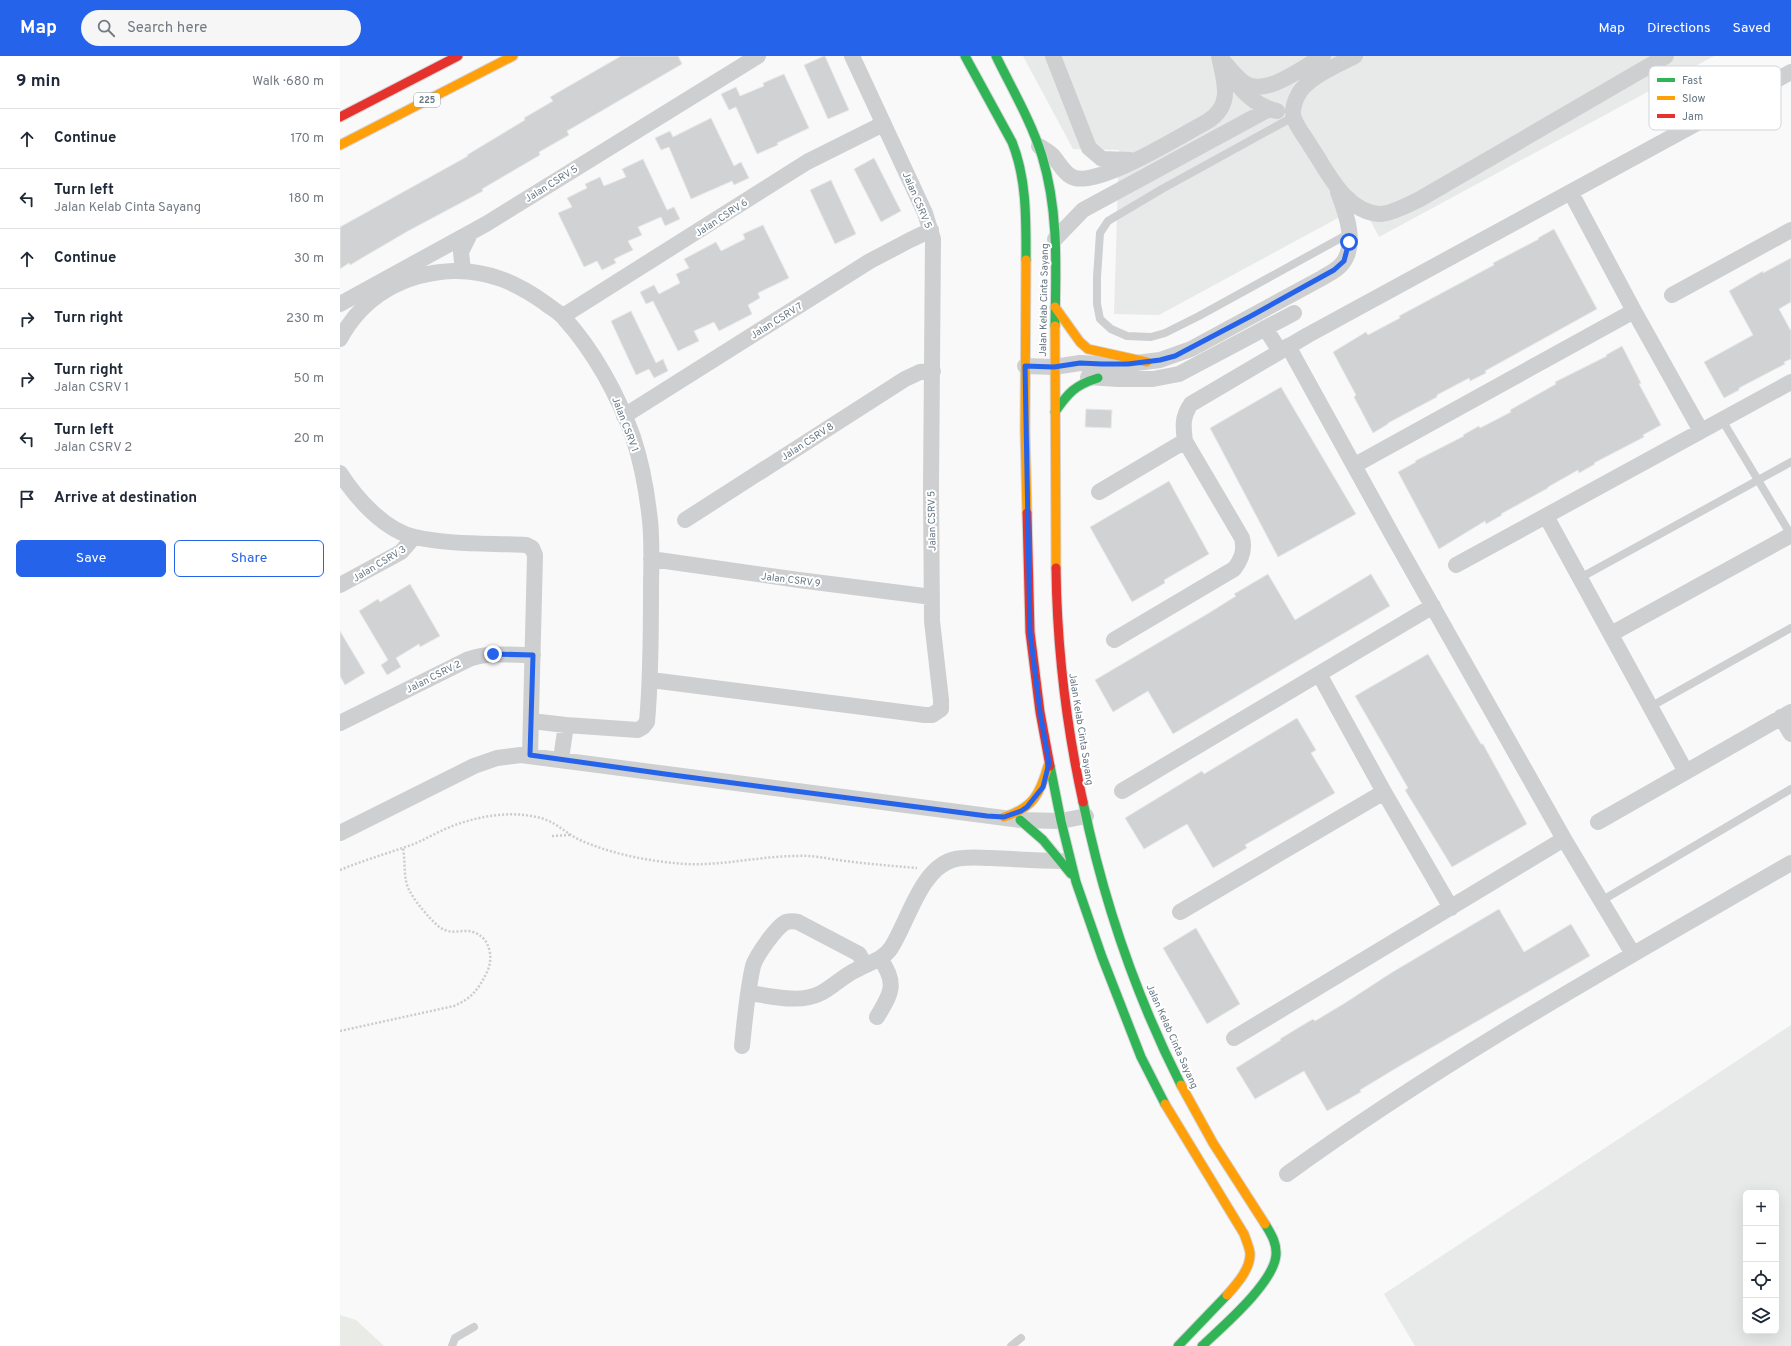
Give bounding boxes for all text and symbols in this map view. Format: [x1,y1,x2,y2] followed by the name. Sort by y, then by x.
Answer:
[81,10,361,46] search box
[20,16,57,40] text: Map
[95,17,117,39] icon: search
[127,19,207,38] text: Search here
[1599,20,1625,37] text: Map
[1647,20,1711,37] text: Directions
[1733,20,1771,37] text: Saved
[1649,66,1781,130] legend
[16,71,60,93] text: 9 min
[252,74,324,90] text: Walk · 680 m
[1682,74,1702,88] text: Fast
[1682,92,1705,106] text: Slow
[414,93,440,107] road number: 225
[1682,110,1703,124] text: Jam
[16,128,38,150] icon: ahead
[54,129,116,148] text: Continue
[290,131,324,147] text: 170 m
[523,163,581,206] street label: Jalan CSRV 5
[899,170,934,231] street label: Jalan CSRV 5
[54,181,114,200] text: Turn left
[16,188,38,210] icon: left
[289,191,324,207] text: 180 m
[693,196,751,240] street label: Jalan CSRV 6
[54,200,201,216] text: Jalan Kelab Cinta Sayang
[1340,233,1358,251] route start
[1037,243,1052,357] street label: Jalan Kelab Cinta Sayang
[16,248,38,270] icon: ahead
[54,249,116,268] text: Continue
[294,251,324,267] text: 30 m
[748,300,805,342] street label: Jalan CSRV 7
[16,308,38,330] icon: right
[54,309,123,328] text: Turn right
[286,311,324,327] text: 230 m
[54,361,123,380] text: Turn right
[16,368,38,390] icon: right
[294,371,324,387] text: 50 m
[54,380,129,396] text: Jalan CSRV 1
[608,395,641,454] street label: Jalan CSRV 1
[779,420,837,464] street label: Jalan CSRV 8
[54,421,114,440] text: Turn left
[16,428,38,450] icon: left
[294,431,324,447] text: 20 m
[54,440,132,456] text: Jalan CSRV 2
[16,488,38,510] icon: arrive
[54,489,197,508] text: Arrive at destination
[925,491,940,551] street label: Jalan CSRV 5
[16,540,166,577] button: Save
[174,540,324,577] button: Share
[351,543,409,585] street label: Jalan CSRV 3
[760,570,821,591] street label: Jalan CSRV 9
[484,645,502,663] route end
[404,658,463,697] street label: Jalan CSRV 2
[1065,672,1096,786] street label: Jalan Kelab Cinta Sayang
[1143,982,1201,1091] street label: Jalan Kelab Cinta Sayang
[1743,1190,1779,1334] map controls
[1743,1190,1779,1226] button: +
[1743,1226,1779,1262] button: −
[1743,1262,1779,1298] button: locate
[1743,1298,1779,1334] button: layers

